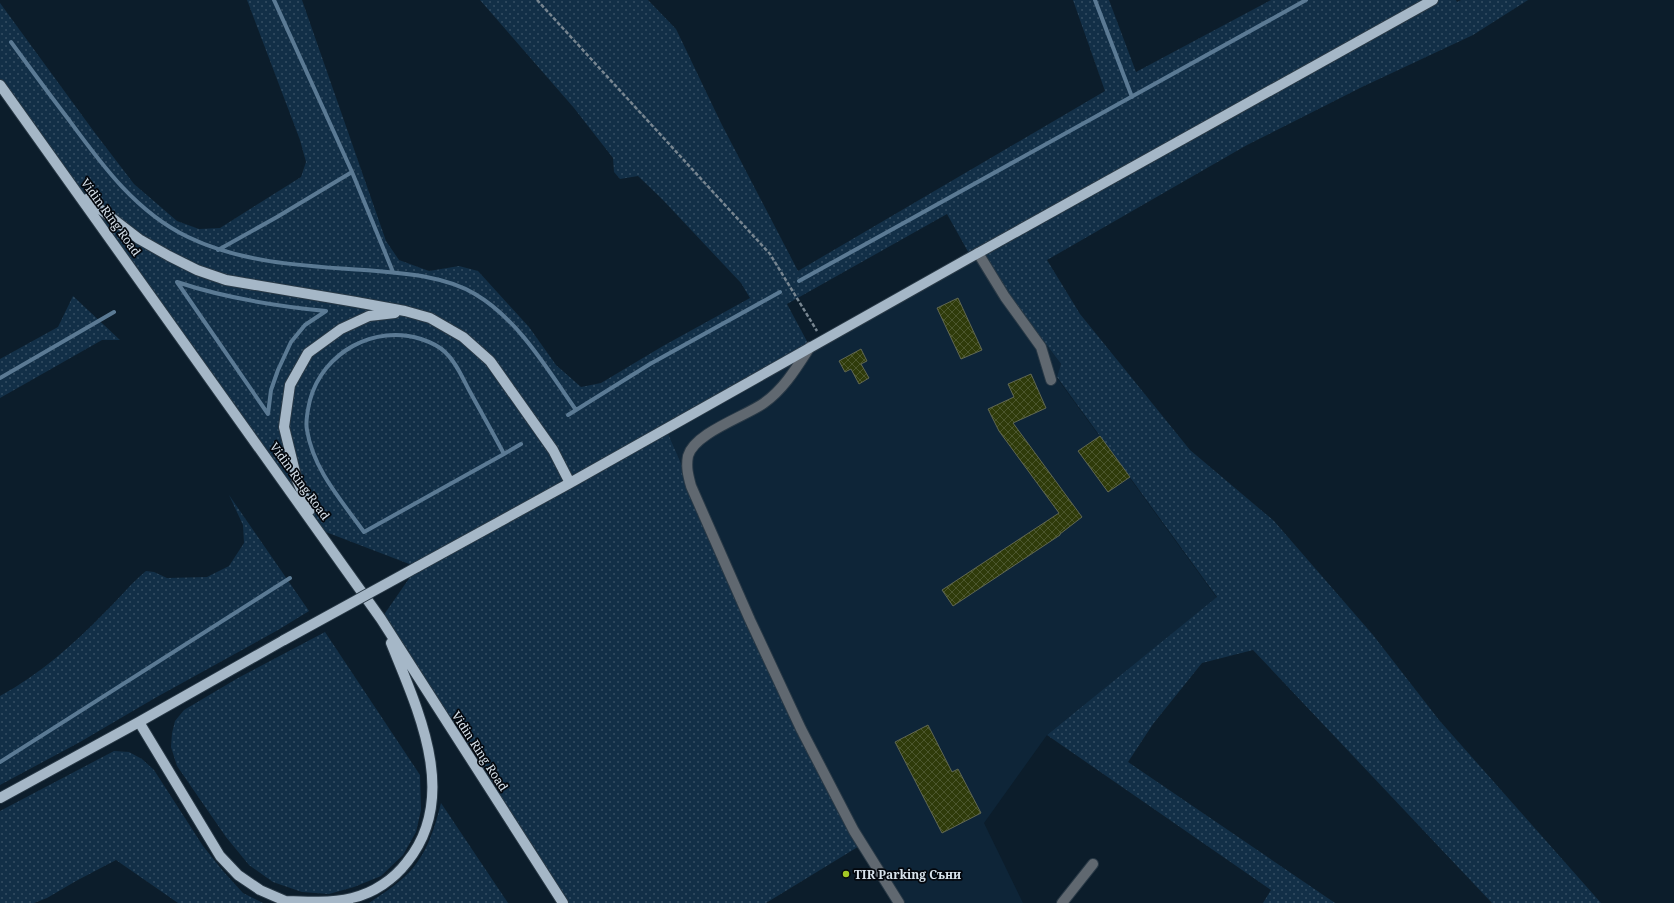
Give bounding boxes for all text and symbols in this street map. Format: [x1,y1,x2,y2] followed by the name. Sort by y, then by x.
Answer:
[77,175,145,260] street label: Vidin Ring Road
[266,439,334,524] street label: Vidin Ring Road
[448,708,513,795] street label: Vidin Ring Road
[854,866,961,883] place label: TIR Parking Съни
[841,869,851,879] marker: TIR Parking Съни

